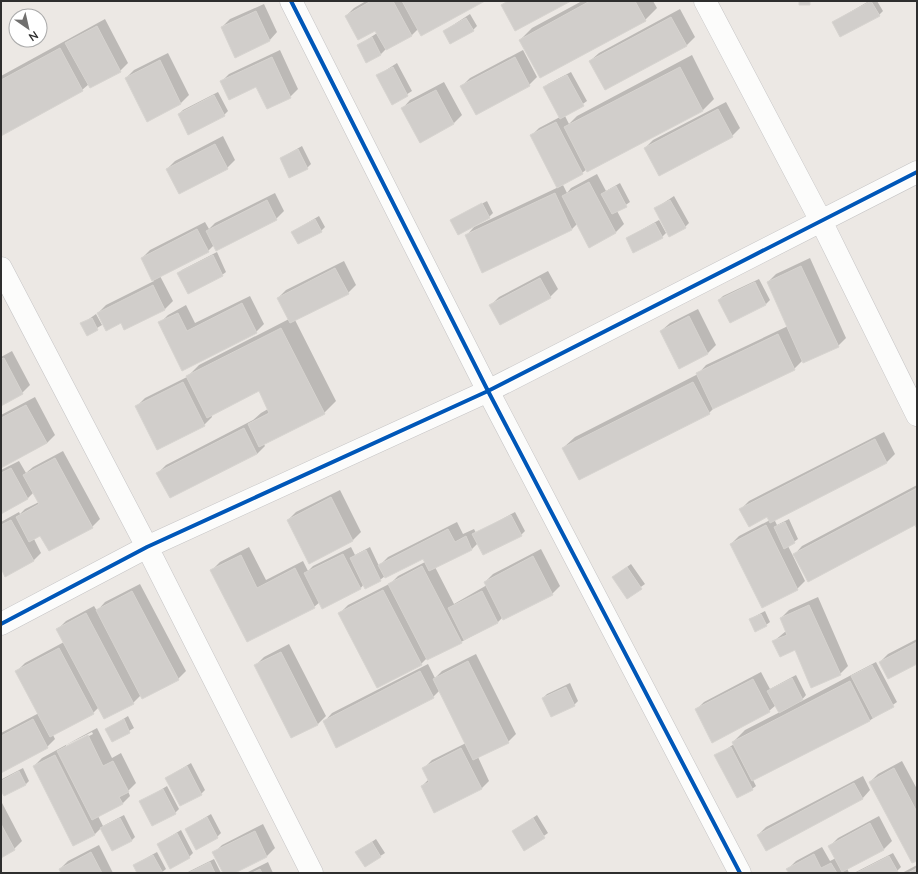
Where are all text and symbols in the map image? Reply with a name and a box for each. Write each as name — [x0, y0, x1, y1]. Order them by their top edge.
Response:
north arrow — [8, 8, 48, 48]
text: N — [27, 29, 41, 44]

